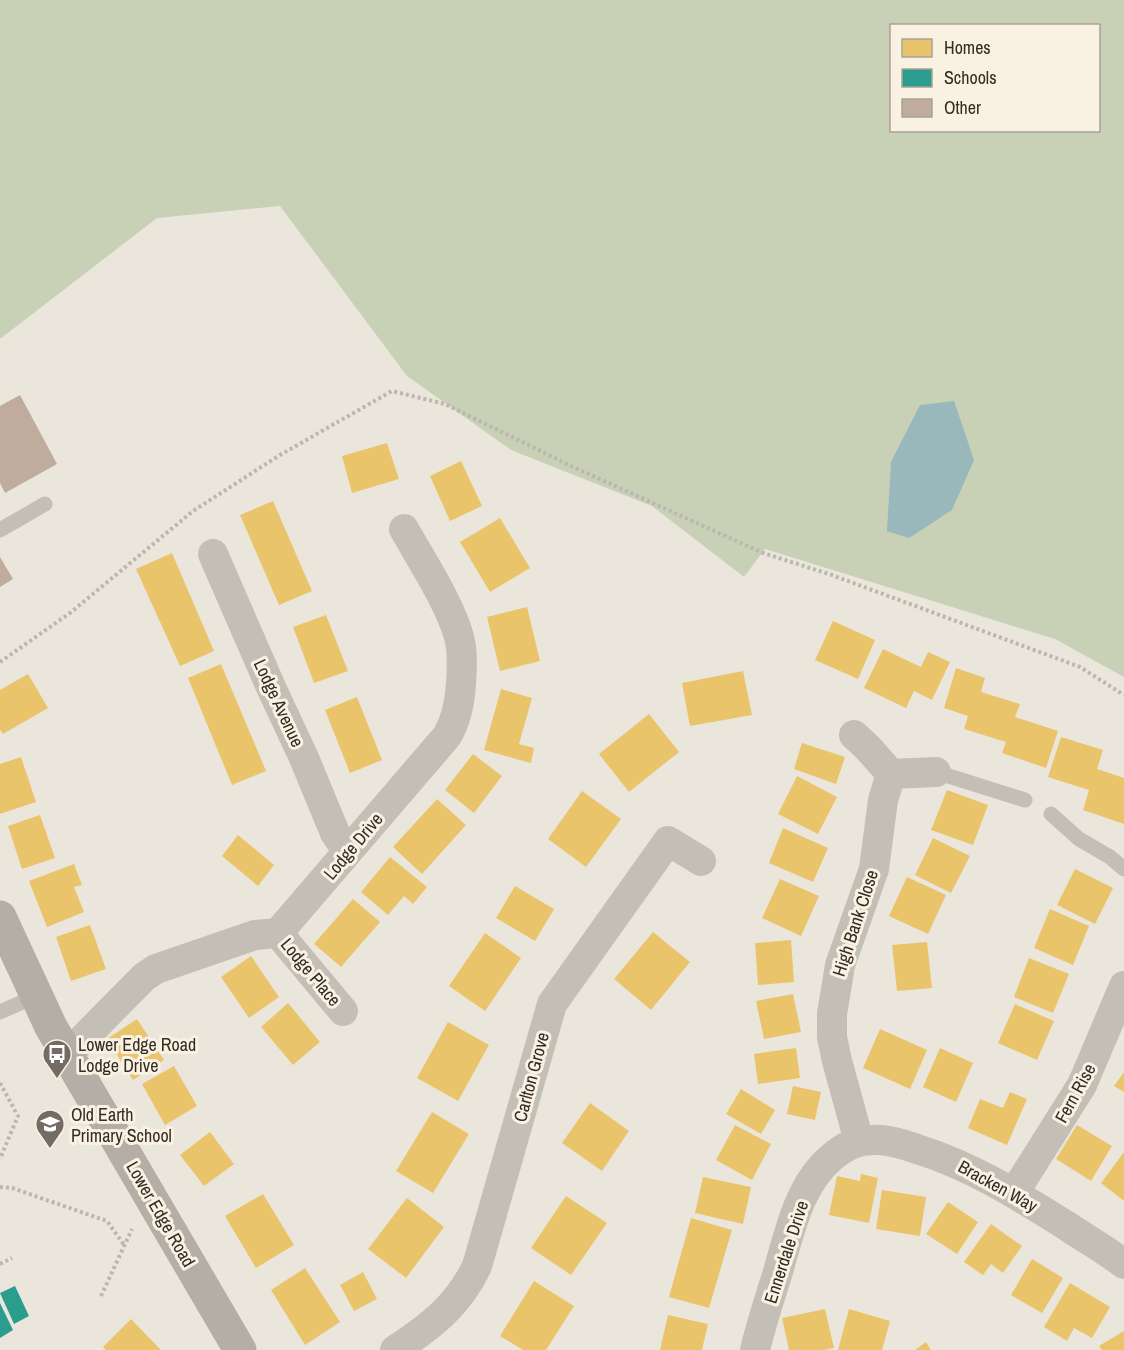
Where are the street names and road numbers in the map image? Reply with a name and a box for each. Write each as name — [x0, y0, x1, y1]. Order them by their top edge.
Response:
street label: Lodge Avenue — [248, 655, 310, 751]
street label: Lodge Drive — [318, 807, 388, 885]
street label: High Bank Close — [826, 866, 884, 980]
street label: Lodge Place — [275, 933, 347, 1011]
street label: Carlton Grove — [507, 1029, 555, 1125]
street label: Fern Rise — [1049, 1059, 1101, 1127]
street label: Bracken Way — [954, 1154, 1043, 1218]
street label: Lower Edge Road — [121, 1157, 201, 1271]
street label: Ennerdale Drive — [758, 1197, 814, 1307]

